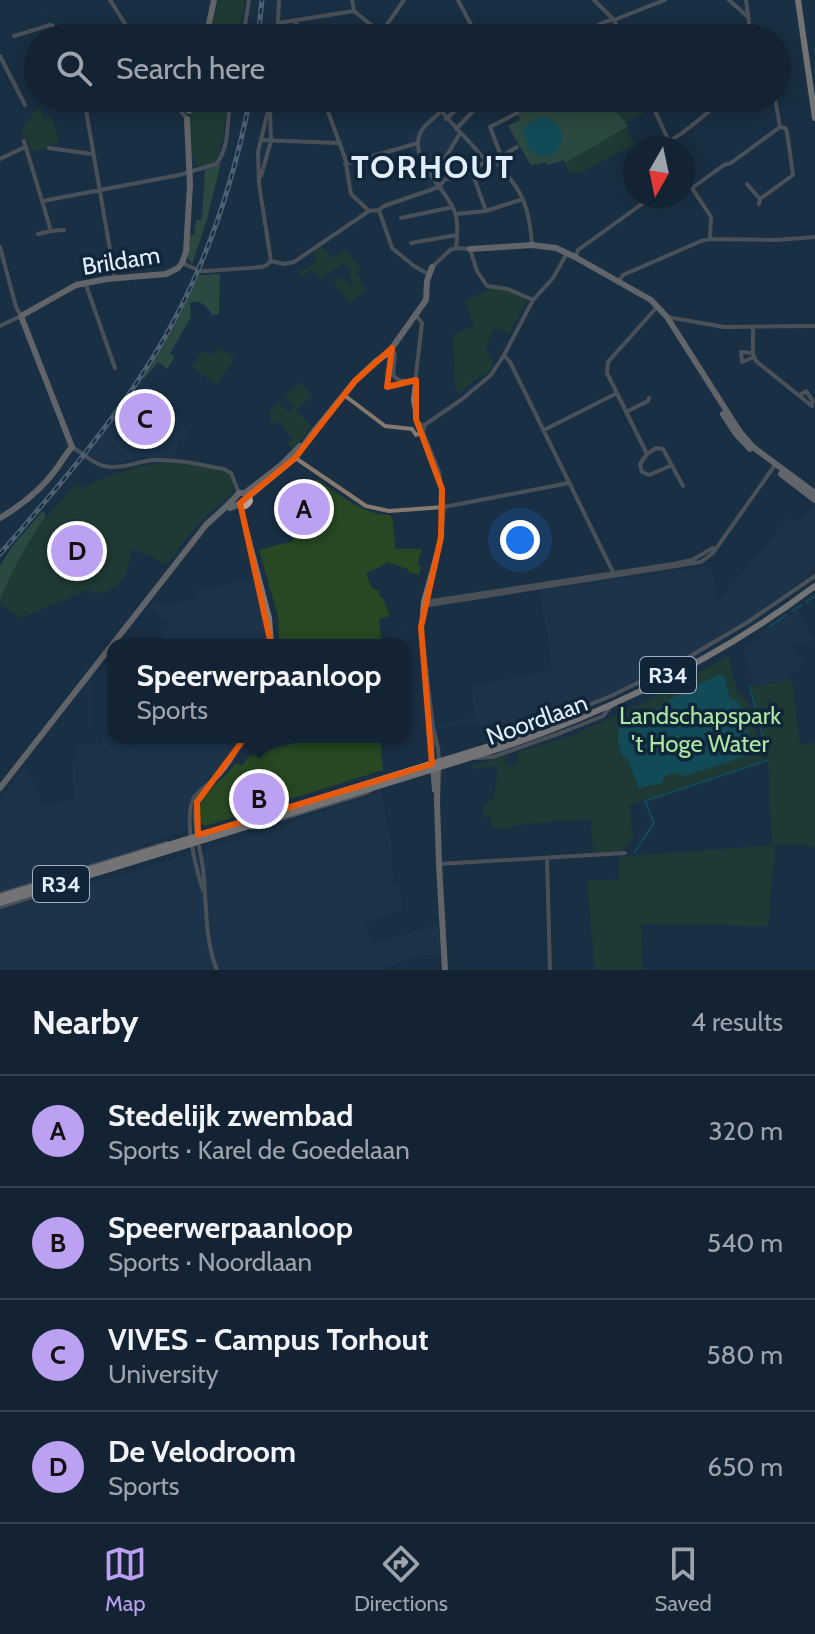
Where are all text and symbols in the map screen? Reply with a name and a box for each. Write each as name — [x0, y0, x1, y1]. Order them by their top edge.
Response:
search box — [24, 24, 791, 112]
icon: search — [52, 46, 96, 90]
text: Search here — [116, 50, 265, 87]
north arrow — [623, 136, 695, 208]
district label: TORHOUT — [351, 147, 515, 186]
street label: Brildam — [80, 240, 162, 281]
pin: C — [119, 389, 171, 449]
pin: A — [278, 479, 330, 539]
your location — [500, 520, 540, 560]
pin: D — [51, 521, 103, 581]
popup — [107, 639, 411, 743]
text: Speerwerpaanloop — [137, 657, 381, 694]
road number: R34 — [640, 657, 696, 693]
street label: Noordlaan — [482, 688, 591, 751]
text: Sports — [137, 694, 208, 726]
park label: Landschapspark 't Hoge Water — [619, 701, 781, 758]
pin: B — [233, 769, 285, 829]
road number: R34 — [33, 866, 89, 902]
text: Nearby — [32, 1001, 139, 1043]
text: 4 results — [691, 1006, 783, 1038]
text: Stedelijk zwembad — [108, 1097, 353, 1134]
text: A — [50, 1115, 66, 1147]
text: 320 m — [709, 1115, 783, 1147]
text: Sports · Karel de Goedelaan — [108, 1134, 410, 1166]
text: Speerwerpaanloop — [108, 1209, 353, 1246]
text: B — [50, 1227, 66, 1259]
text: 540 m — [707, 1227, 783, 1259]
text: Sports · Noordlaan — [108, 1246, 312, 1278]
text: VIVES - Campus Torhout — [108, 1321, 428, 1358]
text: C — [50, 1339, 66, 1371]
text: 580 m — [706, 1339, 783, 1371]
text: University — [108, 1358, 219, 1390]
text: De Velodroom — [108, 1433, 296, 1470]
text: D — [49, 1451, 67, 1483]
text: 650 m — [707, 1451, 783, 1483]
text: Sports — [108, 1470, 180, 1502]
tab: Map — [103, 1542, 147, 1617]
tab: Directions — [354, 1542, 448, 1617]
tab: Saved — [655, 1542, 712, 1617]

